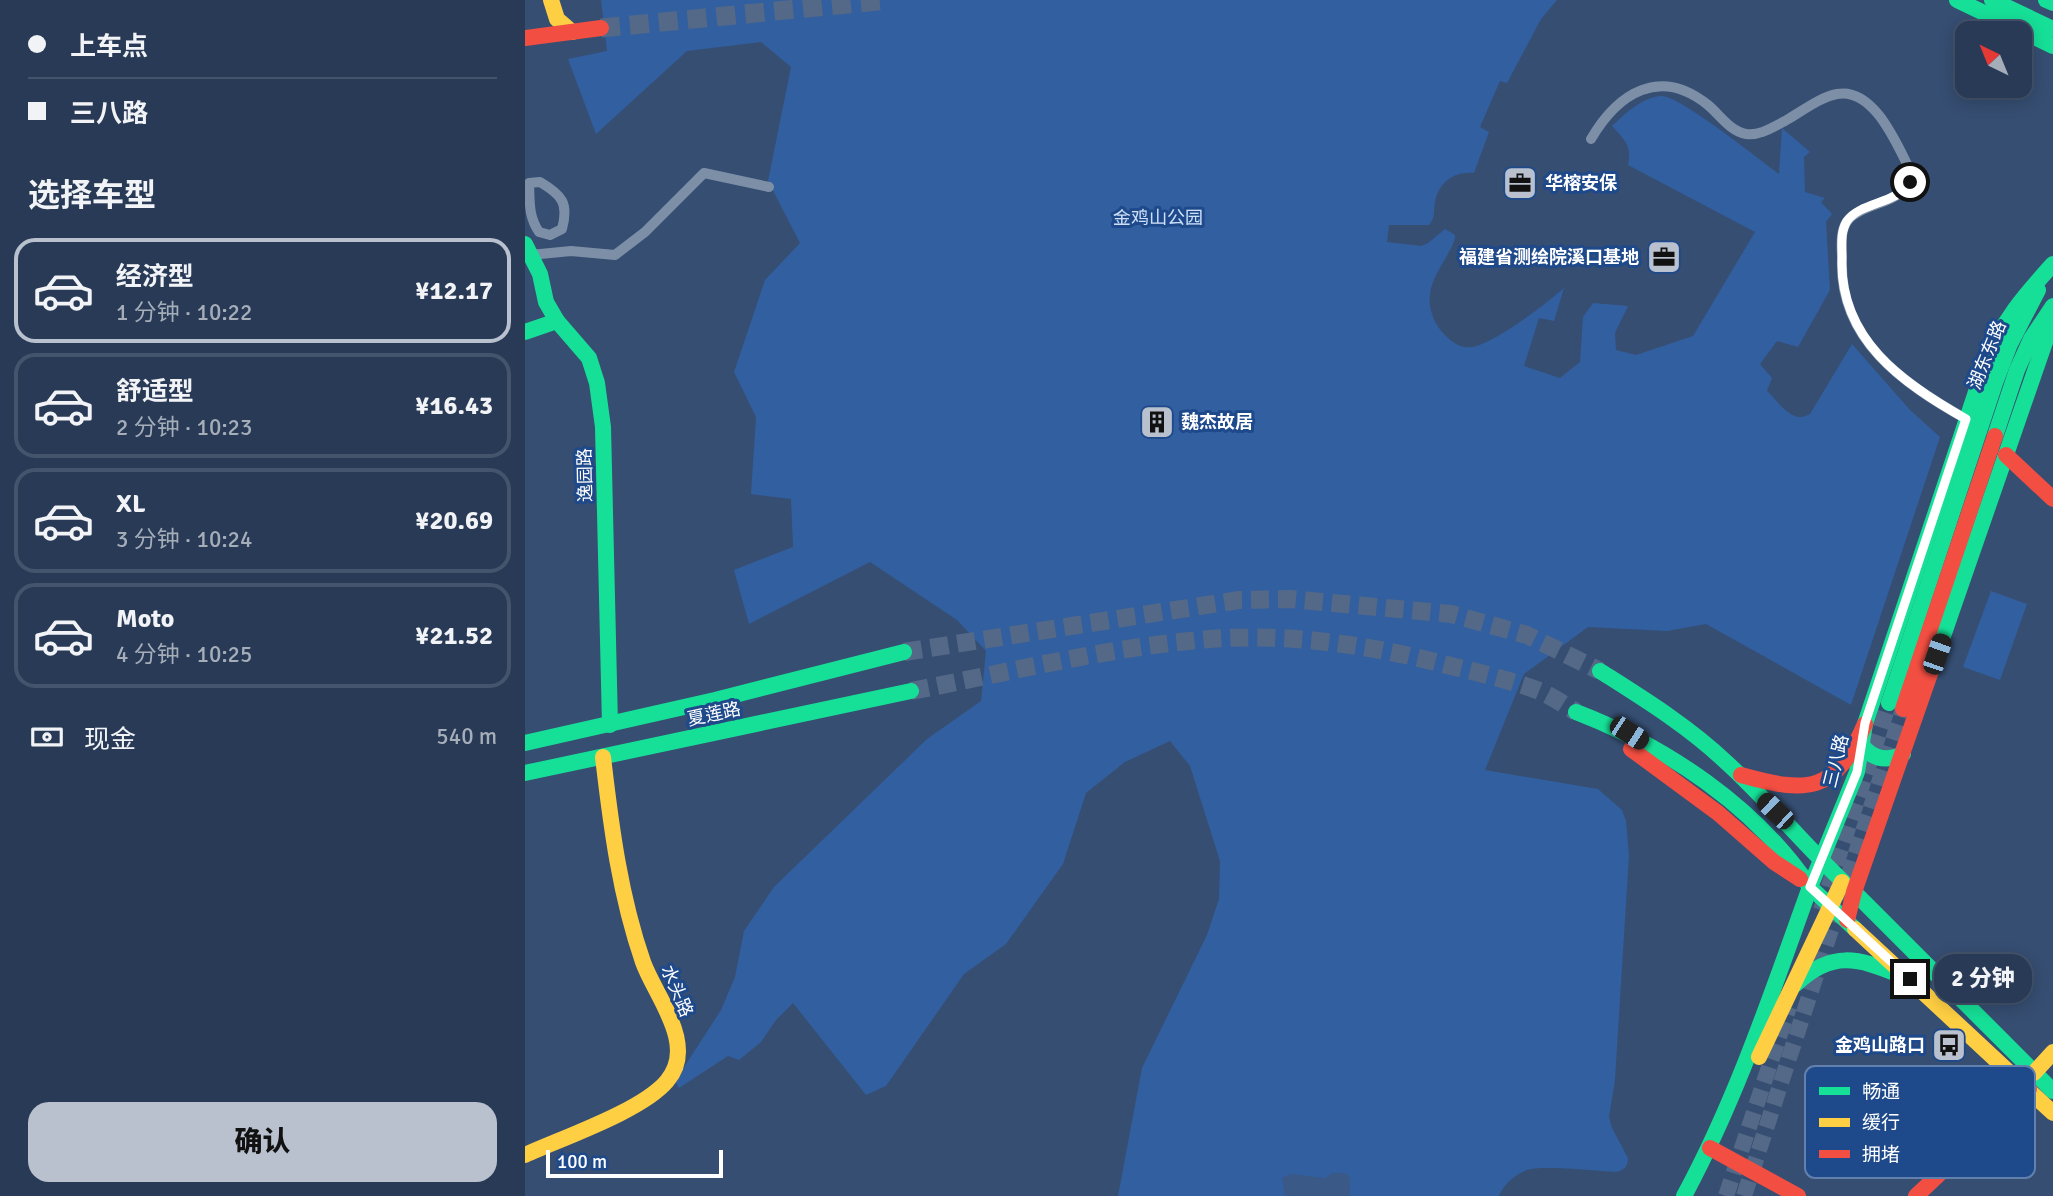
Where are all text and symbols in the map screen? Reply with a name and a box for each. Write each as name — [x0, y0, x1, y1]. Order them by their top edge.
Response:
north arrow — [1955, 21, 2032, 98]
map controls — [1955, 21, 2032, 98]
text: 上车点 — [70, 31, 148, 63]
text: 三八路 — [70, 98, 148, 130]
office icon: 华榕安保 — [1501, 164, 1539, 202]
route start — [1894, 166, 1926, 198]
place label: 华榕安保 — [1545, 172, 1618, 194]
text: 选择车型 — [28, 176, 156, 215]
park label: 金鸡山公园 — [1113, 207, 1203, 229]
office icon: 福建省测绘院溪口基地 — [1645, 238, 1683, 276]
place label: 福建省测绘院溪口基地 — [1459, 246, 1639, 268]
icon: car — [32, 259, 95, 322]
text: 经济型 — [116, 261, 194, 293]
text: ¥12.17 — [415, 275, 493, 307]
text: 1 分钟 · 10:22 — [116, 298, 252, 327]
street label: 湖东东路 — [1963, 318, 2011, 392]
icon: car — [32, 374, 95, 437]
text: 舒适型 — [116, 376, 194, 408]
text: ¥16.43 — [415, 390, 493, 422]
building icon: 魏杰故居 — [1138, 403, 1176, 441]
place label: 魏杰故居 — [1181, 411, 1253, 433]
text: 2 分钟 · 10:23 — [116, 413, 252, 442]
street label: 逸园路 — [574, 448, 596, 502]
text: XL — [116, 488, 146, 520]
icon: car — [32, 489, 95, 552]
text: ¥20.69 — [415, 505, 493, 537]
text: 3 分钟 · 10:24 — [116, 525, 252, 554]
text: Moto — [116, 603, 174, 635]
icon: car — [32, 604, 95, 667]
text: ¥21.52 — [415, 620, 493, 652]
car — [1921, 631, 1954, 677]
text: 4 分钟 · 10:25 — [116, 640, 252, 669]
street label: 夏莲路 — [685, 698, 743, 730]
car — [1606, 713, 1653, 753]
icon: cash — [28, 718, 66, 756]
text: 540 m — [436, 722, 497, 751]
text: 现金 — [84, 724, 136, 756]
street label: 三八路 — [1819, 732, 1853, 790]
car — [1753, 789, 1798, 833]
callout: 2 分钟 — [1935, 954, 2033, 1004]
street label: 水头路 — [656, 962, 698, 1020]
route end — [1894, 963, 1926, 995]
text: 2 分钟 — [1951, 964, 2015, 993]
bus stop icon: 金鸡山路口 — [1930, 1026, 1968, 1064]
place label: 金鸡山路口 — [1835, 1034, 1925, 1056]
legend — [1805, 1066, 2035, 1178]
text: 畅通 — [1862, 1080, 1900, 1104]
button: 确认 — [28, 1102, 497, 1182]
text: 缓行 — [1862, 1111, 1900, 1135]
text: 拥堵 — [1862, 1143, 1900, 1167]
scale bar — [546, 1147, 723, 1179]
text: 100 m — [557, 1150, 607, 1174]

